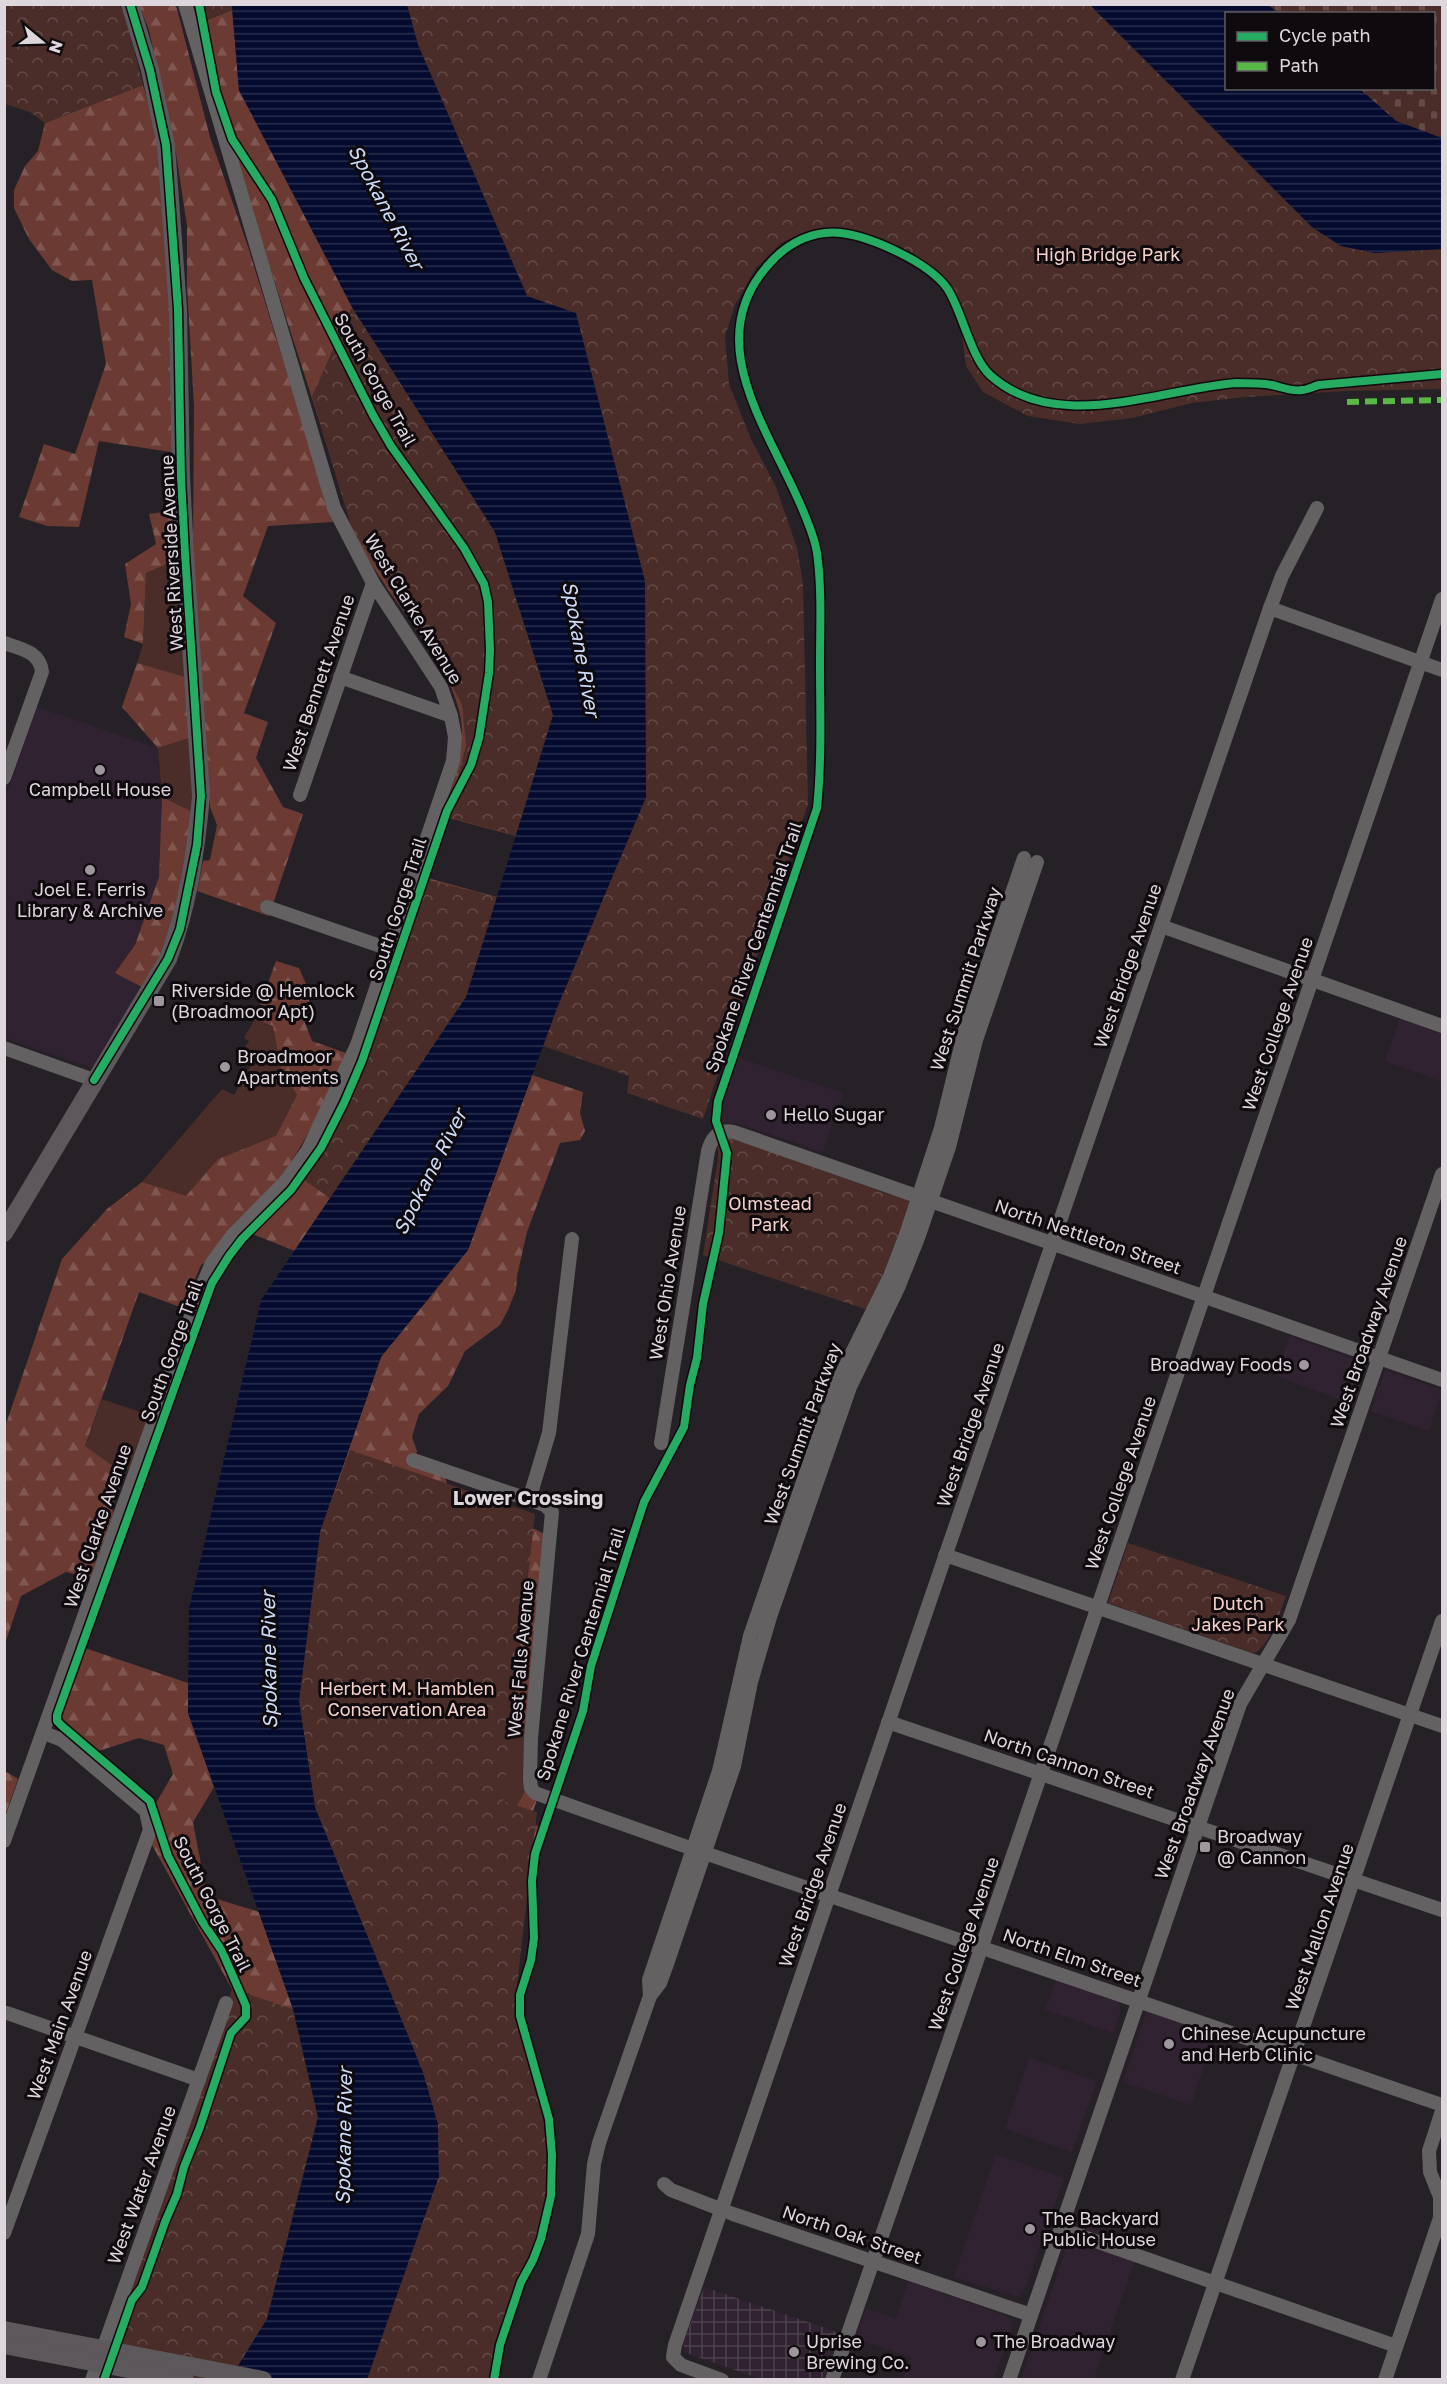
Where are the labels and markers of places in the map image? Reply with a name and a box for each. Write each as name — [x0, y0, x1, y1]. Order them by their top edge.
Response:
marker: Campbell House — [93, 763, 107, 777]
place label: Campbell House — [29, 778, 171, 800]
marker: Joel E. Ferris Library & Archive — [83, 863, 97, 877]
place label: Joel E. Ferris Library & Archive — [17, 878, 163, 921]
place label: Riverside @ Hemlock (Broadmoor Apt) — [171, 979, 355, 1022]
marker: Riverside @ Hemlock (Broadmoor Apt) — [152, 994, 166, 1008]
place label: Broadmoor Apartments — [237, 1045, 339, 1088]
marker: Broadmoor Apartments — [218, 1060, 232, 1074]
place label: Hello Sugar — [783, 1103, 884, 1125]
marker: Hello Sugar — [764, 1108, 778, 1122]
place label: Broadway Foods — [1150, 1353, 1292, 1375]
marker: Broadway Foods — [1297, 1358, 1311, 1372]
place label: Broadway @ Cannon — [1217, 1825, 1306, 1868]
marker: Broadway @ Cannon — [1198, 1840, 1212, 1854]
place label: Chinese Acupuncture and Herb Clinic — [1181, 2022, 1366, 2065]
marker: Chinese Acupuncture and Herb Clinic — [1162, 2037, 1176, 2051]
place label: The Backyard Public House — [1042, 2207, 1159, 2250]
marker: The Backyard Public House — [1023, 2222, 1037, 2236]
place label: Uprise Brewing Co. — [806, 2330, 909, 2373]
place label: The Broadway — [993, 2330, 1115, 2352]
marker: The Broadway — [974, 2335, 988, 2349]
marker: Uprise Brewing Co. — [787, 2345, 801, 2359]

